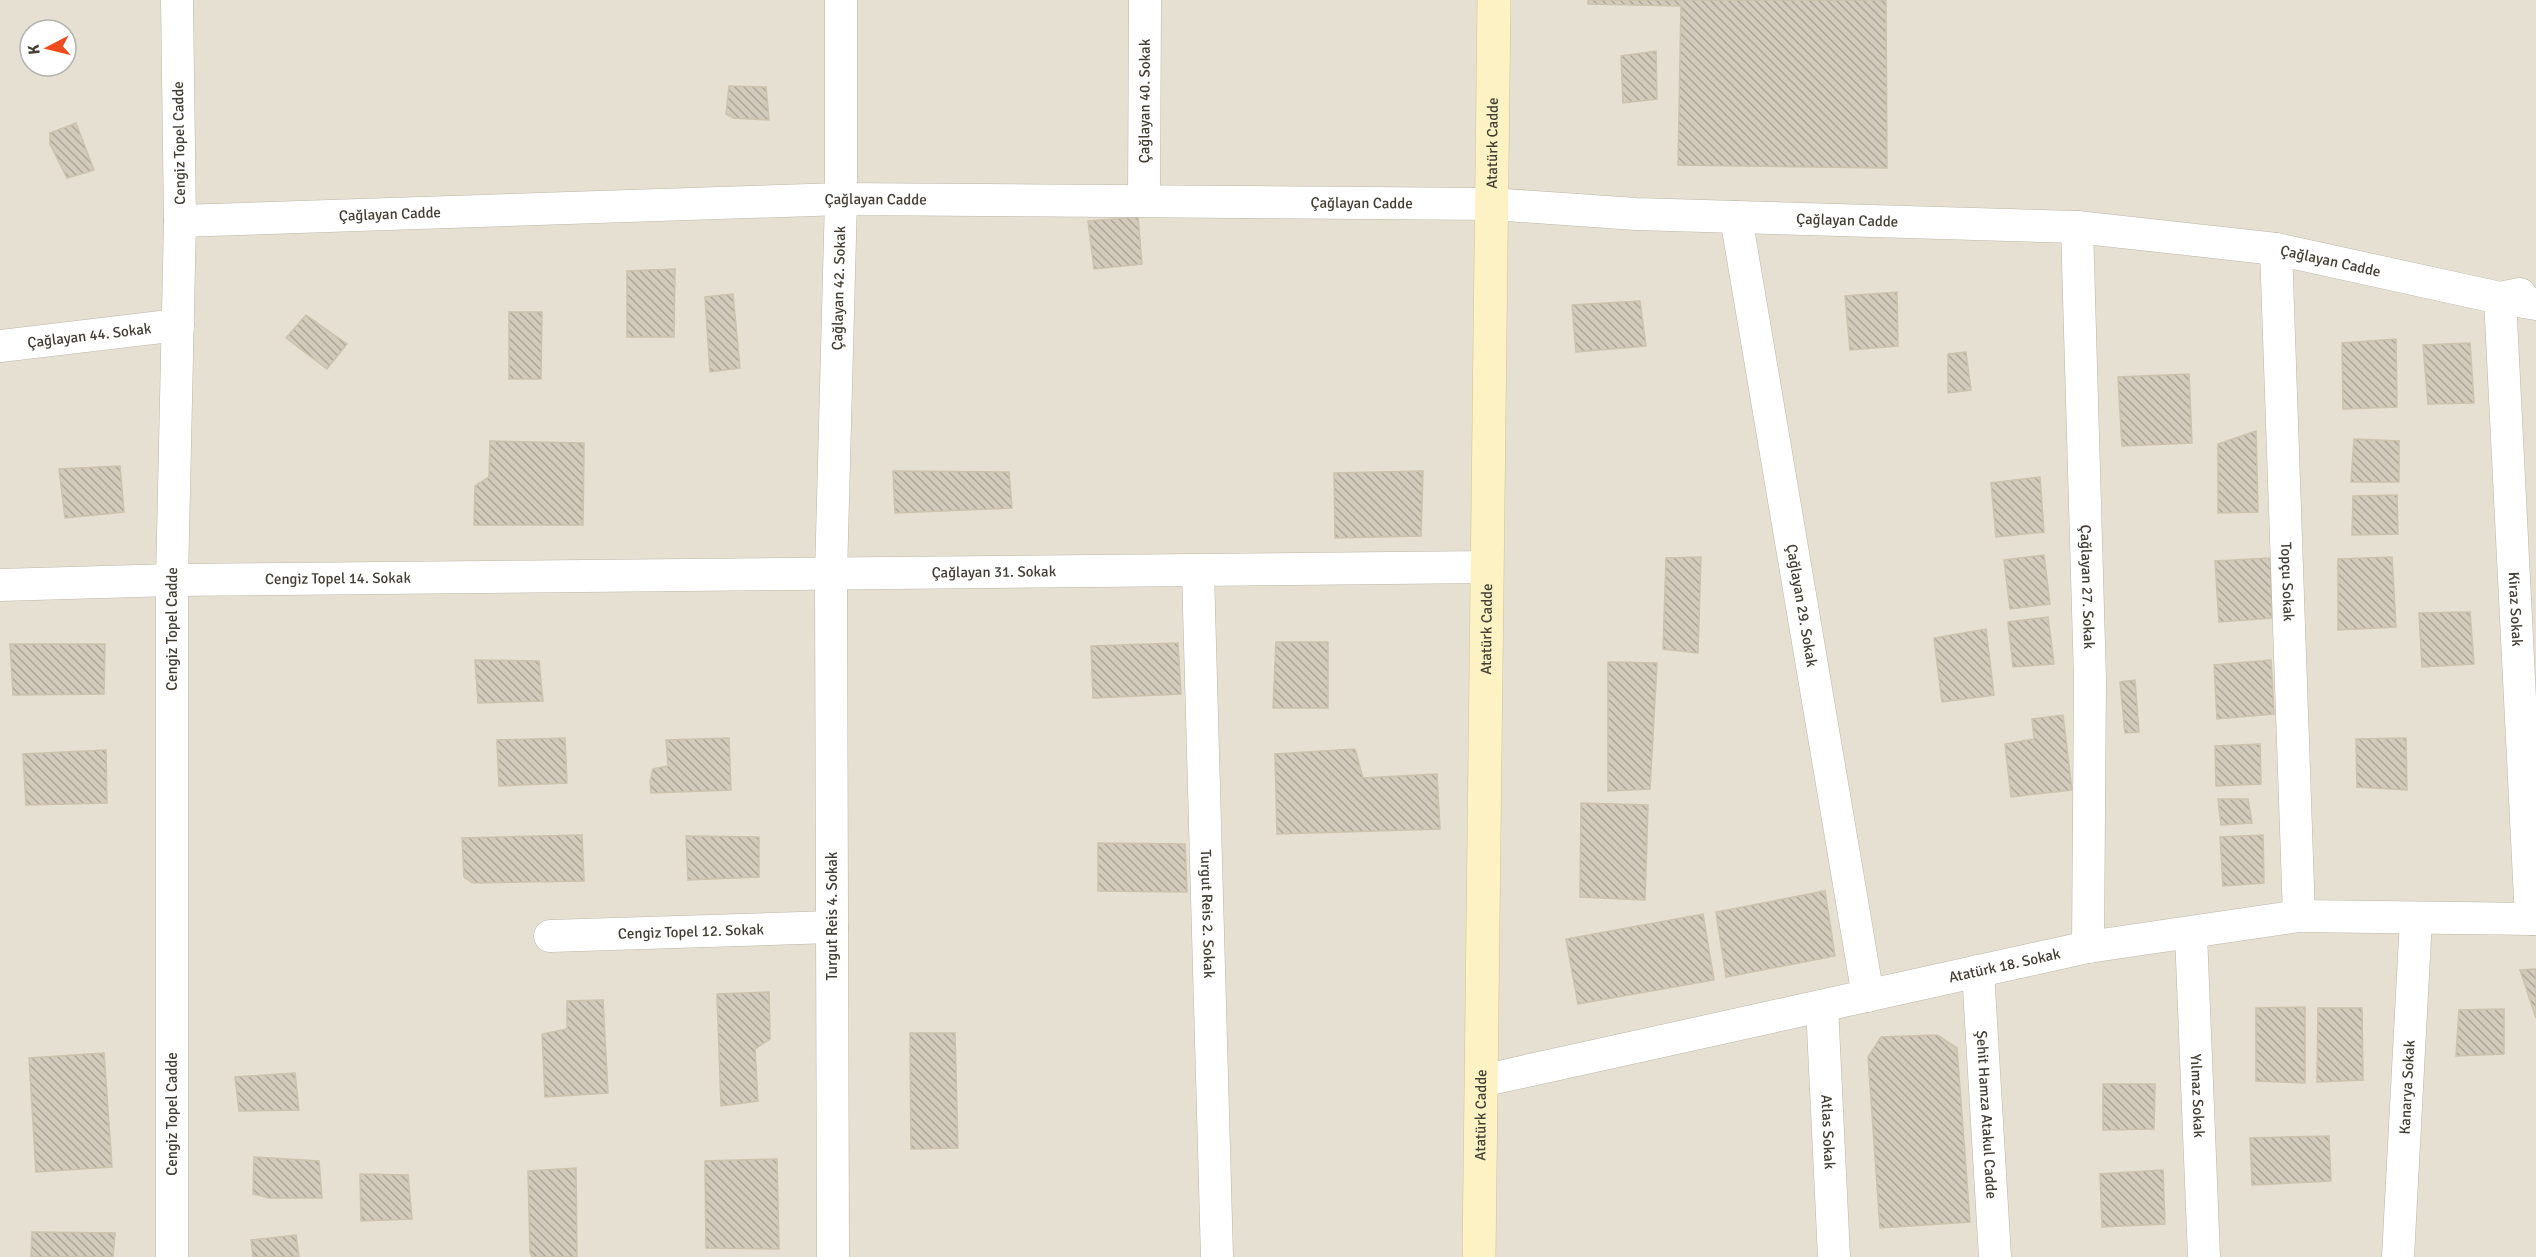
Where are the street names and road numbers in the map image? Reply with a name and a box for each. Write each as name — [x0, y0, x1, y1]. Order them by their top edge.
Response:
street label: Çağlayan 40. Sokak — [1135, 38, 1154, 163]
street label: Cengiz Topel Cadde — [169, 81, 189, 205]
street label: Atatürk Cadde — [1483, 97, 1502, 189]
street label: Çağlayan Cadde — [824, 190, 927, 209]
street label: Çağlayan Cadde — [1310, 194, 1413, 212]
street label: Çağlayan Cadde — [339, 203, 441, 225]
street label: Çağlayan Cadde — [1796, 210, 1899, 231]
street label: Çağlayan 42. Sokak — [828, 225, 849, 351]
street label: Çağlayan Cadde — [2279, 241, 2382, 281]
street label: Çağlayan 44. Sokak — [26, 319, 153, 352]
street label: Çağlayan 27. Sokak — [2077, 524, 2098, 650]
street label: Topçu Sokak — [2277, 542, 2298, 622]
street label: Çağlayan 29. Sokak — [1783, 543, 1821, 669]
street label: Çağlayan 31. Sokak — [932, 562, 1057, 581]
street label: Cengiz Topel Cadde — [163, 567, 181, 691]
street label: Cengiz Topel 14. Sokak — [265, 569, 412, 588]
street label: Kiraz Sokak — [2505, 571, 2526, 648]
street label: Atatürk Cadde — [1477, 583, 1496, 675]
street label: Turgut Reis 2. Sokak — [1197, 849, 1218, 979]
street label: Turgut Reis 4. Sokak — [823, 851, 841, 980]
street label: Cengiz Topel 12. Sokak — [618, 920, 765, 943]
street label: Atatürk 18. Sokak — [1947, 944, 2062, 987]
street label: Şehit Hamza Atakul Cadde — [1973, 1030, 2001, 1200]
street label: Kanarya Sokak — [2396, 1039, 2419, 1135]
street label: Cengiz Topel Cadde — [163, 1052, 181, 1176]
street label: Yılmaz Sokak — [2187, 1053, 2208, 1139]
street label: Atatürk Cadde — [1471, 1069, 1490, 1161]
street label: Atlas Sokak — [1817, 1094, 1839, 1170]

